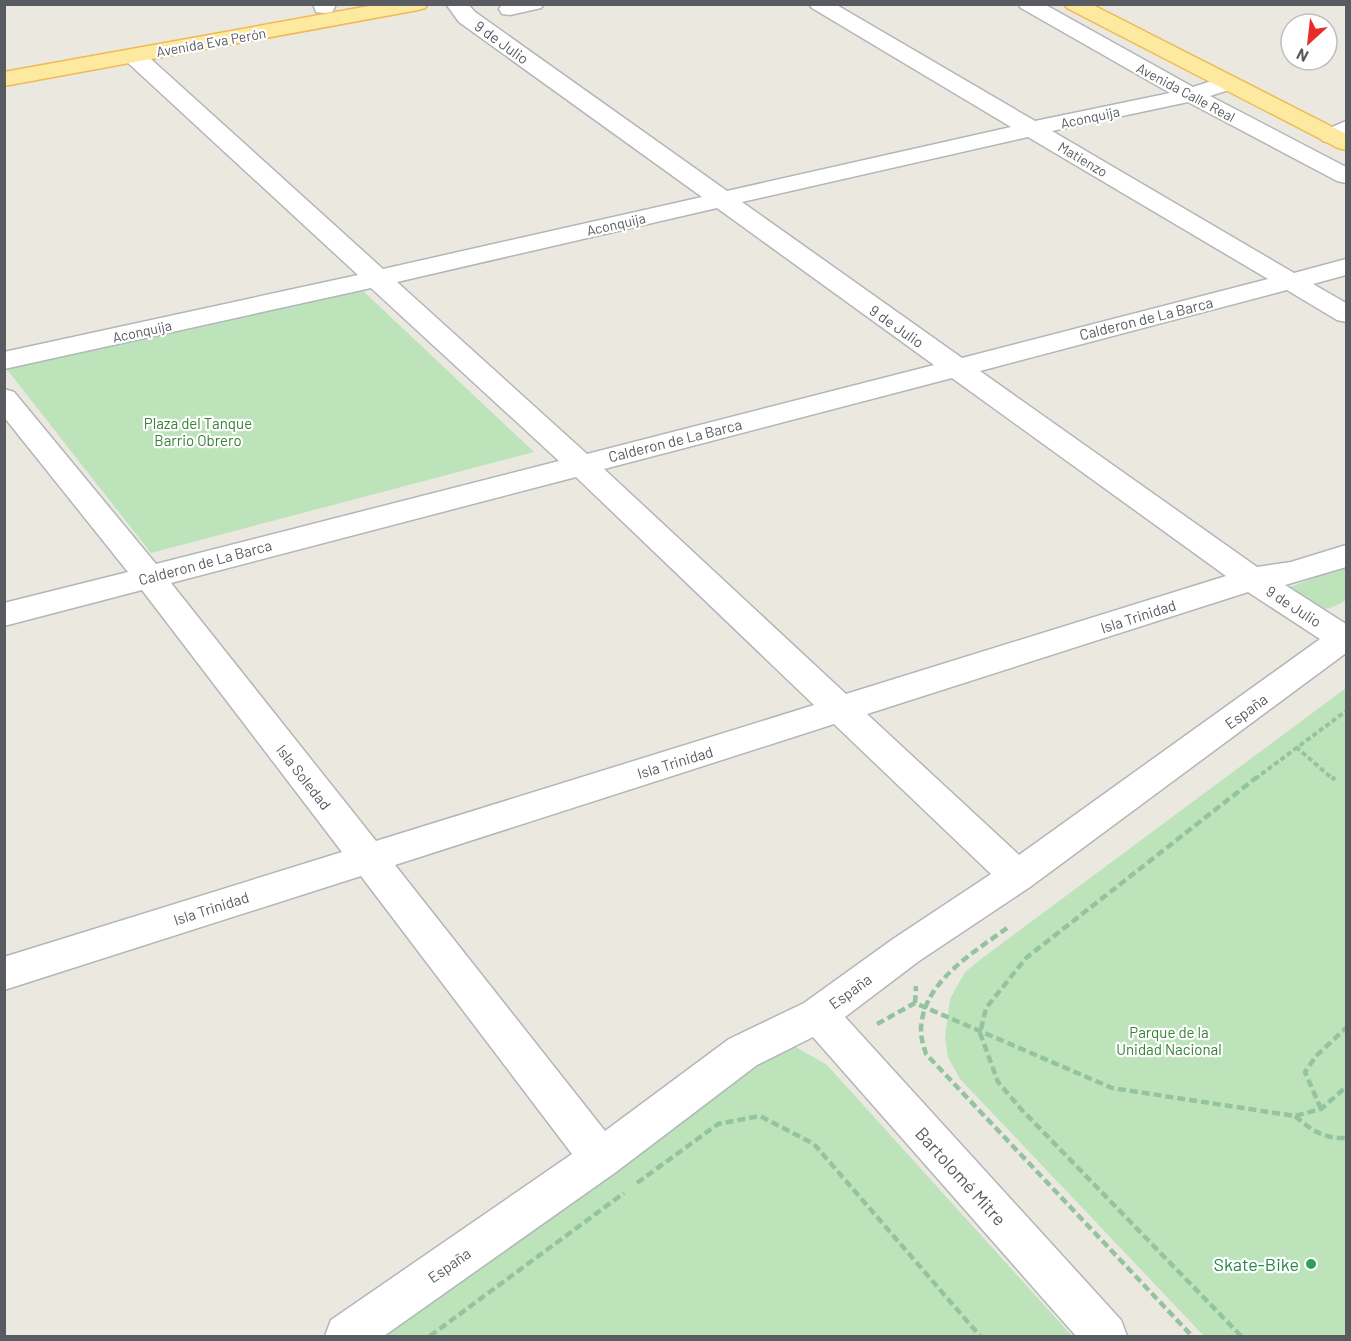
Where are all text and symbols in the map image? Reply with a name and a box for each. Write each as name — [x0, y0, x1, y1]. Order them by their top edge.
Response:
north arrow — [1279, 12, 1339, 72]
street label: 9 de Julio — [472, 16, 532, 68]
street label: Avenida Eva Perón — [155, 24, 267, 60]
text: N — [1293, 45, 1311, 67]
street label: Avenida Calle Real — [1134, 59, 1238, 125]
street label: Aconquija — [1059, 102, 1121, 132]
street label: Matienzo — [1055, 138, 1111, 180]
street label: Aconquija — [585, 209, 647, 239]
street label: Calderon de La Barca — [1077, 293, 1215, 343]
street label: 9 de Julio — [866, 301, 928, 351]
street label: Aconquija — [111, 316, 173, 346]
park label: Plaza del Tanque Barrio Obrero — [144, 414, 252, 449]
street label: Calderon de La Barca — [606, 415, 744, 465]
street label: Calderon de La Barca — [136, 536, 274, 588]
street label: 9 de Julio — [1263, 582, 1325, 630]
street label: Isla Trinidad — [1098, 595, 1178, 637]
street label: España — [1221, 690, 1271, 732]
street label: Isla Soledad — [273, 741, 335, 813]
street label: Isla Trinidad — [635, 742, 715, 782]
street label: Isla Trinidad — [171, 887, 251, 929]
street label: España — [825, 970, 875, 1012]
park label: Parque de la Unidad Nacional — [1116, 1023, 1222, 1058]
street label: Bartolomé Mitre — [911, 1122, 1011, 1230]
street label: España — [424, 1244, 474, 1286]
place label: Skate-Bike — [1213, 1253, 1299, 1275]
marker: Skate-Bike — [1304, 1257, 1318, 1271]

